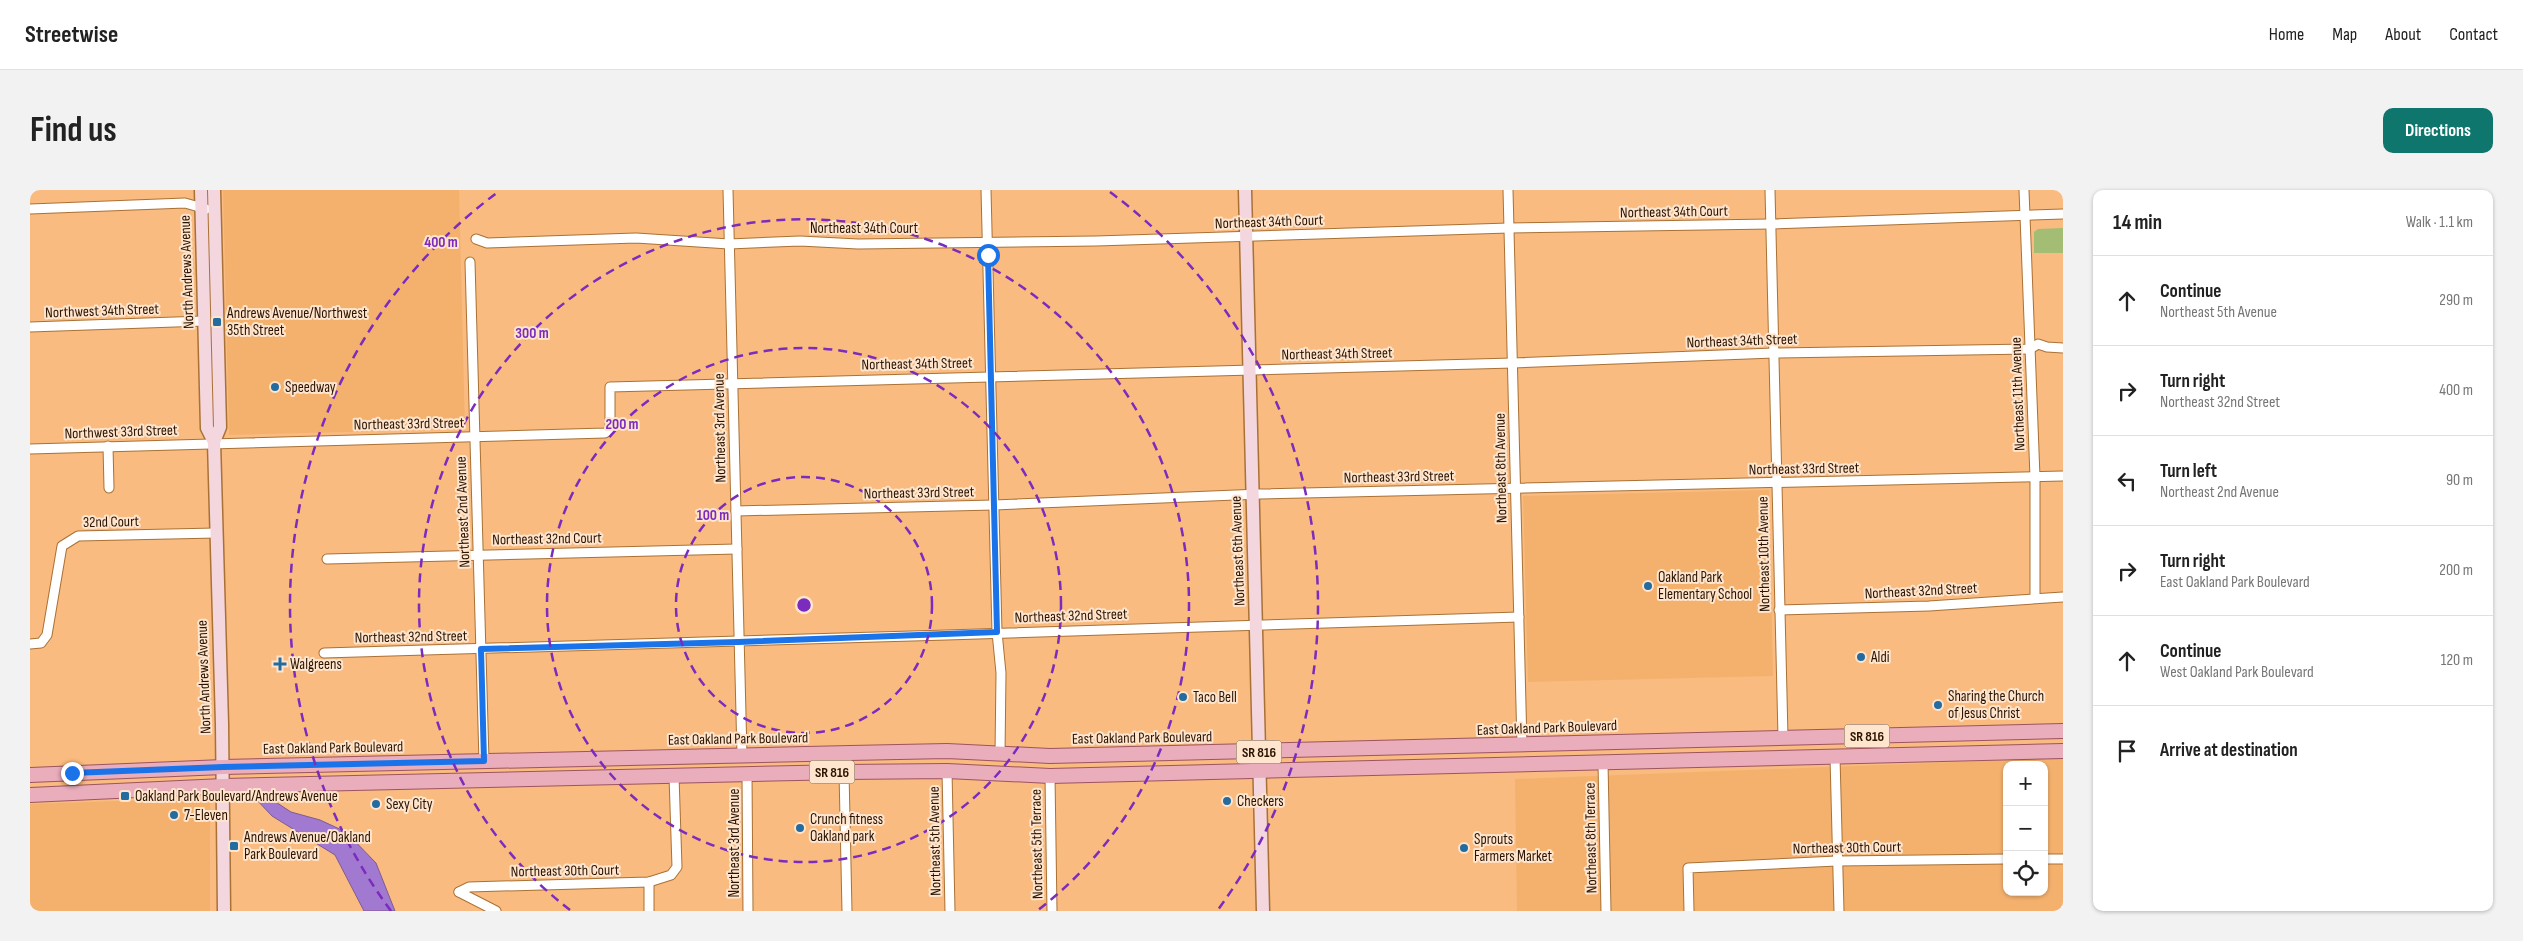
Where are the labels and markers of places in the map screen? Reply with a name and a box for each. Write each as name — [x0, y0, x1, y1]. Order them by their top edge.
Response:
place label: Andrews Avenue/Northwest 35th Street — [226, 304, 368, 340]
marker: Andrews Avenue/Northwest 35th Street — [211, 316, 223, 328]
place label: Speedway — [285, 378, 336, 397]
marker: Speedway — [269, 381, 281, 393]
place label: Oakland Park Elementary School — [1658, 568, 1752, 604]
marker: Oakland Park Elementary School — [1642, 580, 1654, 592]
centre of rings — [795, 596, 813, 614]
place label: Aldi — [1870, 648, 1890, 667]
marker: Aldi — [1855, 651, 1867, 663]
place label: Walgreens — [290, 655, 342, 674]
marker: Walgreens — [274, 658, 286, 670]
place label: Sharing the Church of Jesus Christ — [1948, 687, 2044, 723]
place label: Taco Bell — [1193, 688, 1237, 707]
marker: Taco Bell — [1177, 691, 1189, 703]
marker: Sharing the Church of Jesus Christ — [1932, 699, 1944, 711]
place label: Oakland Park Boulevard/Andrews Avenue — [135, 787, 338, 806]
marker: Oakland Park Boulevard/Andrews Avenue — [119, 790, 131, 802]
place label: Checkers — [1237, 792, 1284, 811]
place label: Sexy City — [386, 795, 433, 814]
marker: Checkers — [1221, 795, 1233, 807]
marker: Sexy City — [370, 798, 382, 810]
place label: 7-Eleven — [184, 806, 228, 825]
marker: 7-Eleven — [168, 809, 180, 821]
place label: Crunch fitness Oakland park — [810, 810, 883, 846]
marker: Crunch fitness Oakland park — [794, 822, 806, 834]
place label: Andrews Avenue/Oakland Park Boulevard — [243, 828, 371, 864]
place label: Sprouts Farmers Market — [1474, 830, 1552, 866]
marker: Andrews Avenue/Oakland Park Boulevard — [228, 840, 240, 852]
marker: Sprouts Farmers Market — [1458, 842, 1470, 854]

